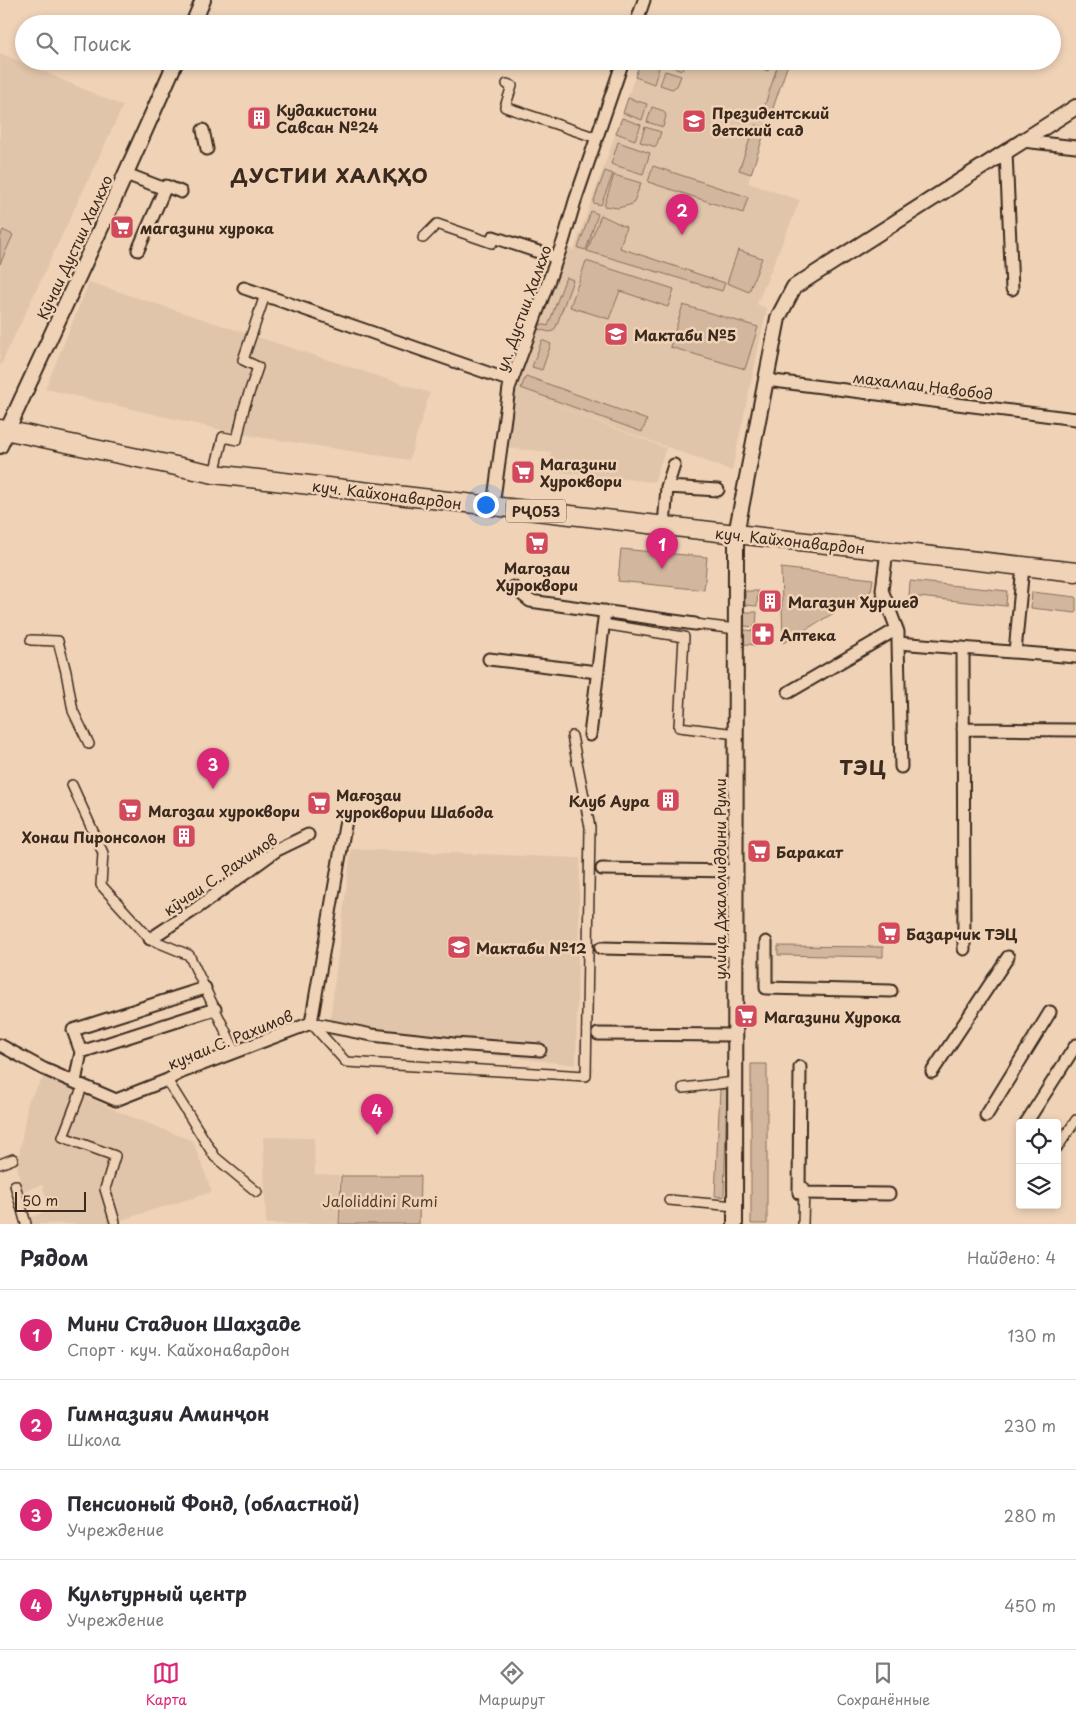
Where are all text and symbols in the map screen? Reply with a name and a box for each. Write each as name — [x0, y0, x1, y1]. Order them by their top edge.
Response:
search box — [15, 15, 1061, 70]
icon: search — [33, 29, 61, 57]
text: Поиск — [73, 29, 131, 57]
place label: Кудакистони Савсан №24 — [276, 98, 378, 138]
place label: Президентский детский сад — [712, 101, 829, 141]
building icon: Кудакистони Савсан №24 — [246, 105, 272, 131]
school or university icon: Президентский детский сад — [681, 108, 707, 134]
district label: ДУСТИИ ХАЛҚҲО — [230, 160, 429, 190]
street label: Кӯчаи Дустии Халкхо — [30, 171, 118, 323]
pin: 2 — [666, 194, 698, 235]
supermarket icon: магазини хурока — [109, 214, 135, 240]
place label: магазини хурока — [140, 216, 274, 239]
street label: ул. Дустии Халкхо — [489, 241, 557, 375]
school or university icon: Мактаби №5 — [603, 321, 629, 347]
place label: Мактаби №5 — [634, 323, 736, 346]
street label: махаллаи Навобод — [852, 365, 994, 405]
place label: Магазини Хуроквори — [540, 452, 622, 492]
supermarket icon: Магазини Хуроквори — [510, 459, 536, 485]
street label: куч. Кайхонавардон — [311, 473, 463, 515]
your location — [473, 492, 499, 518]
road number: РҶ053 — [506, 500, 566, 522]
street label: куч. Кайхонавардон — [714, 521, 866, 559]
pin: 1 — [646, 528, 678, 569]
supermarket icon: Магозаи Хуроквори — [524, 530, 550, 556]
place label: Магозаи Хуроквори — [496, 556, 578, 596]
building icon: Магазин Хуршед — [757, 588, 783, 614]
place label: Магазин Хуршед — [788, 590, 919, 613]
pharmacy icon: Аптека — [750, 621, 776, 647]
place label: Аптека — [780, 623, 836, 646]
pin: 3 — [197, 748, 229, 789]
district label: ТЭЦ — [839, 752, 887, 782]
street label: улица Джалолиддини Руми — [708, 778, 731, 980]
place label: Мағозаи хуроквории Шабода — [336, 783, 494, 823]
building icon: Клуб Аура — [655, 787, 681, 813]
place label: Клуб Аура — [568, 789, 650, 812]
supermarket icon: Мағозаи хуроквории Шабода — [306, 790, 332, 816]
supermarket icon: Магозаи хуроквори — [117, 797, 143, 823]
place label: Магозаи хуроквори — [148, 799, 300, 822]
building icon: Хонаи Пиронсолон — [171, 823, 197, 849]
place label: Хонаи Пиронсолон — [22, 825, 166, 848]
street label: кӯчаи С. Рахимов — [158, 827, 282, 921]
supermarket icon: Баракат — [746, 838, 772, 864]
place label: Баракат — [776, 840, 844, 863]
supermarket icon: Базарчик ТЭЦ — [876, 920, 902, 946]
place label: Базарчик ТЭЦ — [906, 922, 1018, 945]
school or university icon: Мактаби №12 — [446, 934, 472, 960]
place label: Мактаби №12 — [476, 936, 587, 959]
street label: кучаи С. Рахимов — [164, 1003, 296, 1075]
supermarket icon: Магазини Хурока — [733, 1003, 759, 1029]
place label: Магазини Хурока — [764, 1005, 901, 1028]
pin: 4 — [361, 1094, 393, 1135]
map controls — [1016, 1119, 1061, 1209]
button: locate — [1016, 1119, 1061, 1164]
button: layers — [1016, 1164, 1061, 1209]
scale bar — [15, 1189, 86, 1212]
park label: Jaloliddini Rumi — [322, 1189, 438, 1212]
text: 50 m — [22, 1190, 58, 1211]
text: Рядом — [20, 1241, 88, 1273]
text: Найдено: 4 — [967, 1245, 1056, 1269]
text: Мини Стадион Шахзаде — [67, 1309, 301, 1337]
text: 1 — [32, 1323, 40, 1347]
text: 130 m — [1008, 1323, 1056, 1347]
text: Спорт · куч. Кайхонавардон — [67, 1337, 290, 1361]
text: Гимназияи Аминҷон — [67, 1399, 269, 1427]
text: 2 — [30, 1413, 42, 1437]
text: 230 m — [1004, 1413, 1056, 1437]
text: Школа — [67, 1427, 121, 1451]
text: Пенсионый Фонд, (областной) — [67, 1489, 360, 1517]
text: 3 — [31, 1503, 41, 1527]
text: 280 m — [1004, 1503, 1056, 1527]
text: Учреждение — [67, 1517, 164, 1541]
text: Культурный центр — [67, 1579, 247, 1607]
text: 4 — [31, 1593, 41, 1617]
text: 450 m — [1004, 1593, 1056, 1617]
text: Учреждение — [67, 1607, 164, 1631]
tab: Карта — [146, 1659, 187, 1710]
tab: Маршрут — [479, 1659, 545, 1710]
tab: Сохранённые — [837, 1659, 930, 1710]

